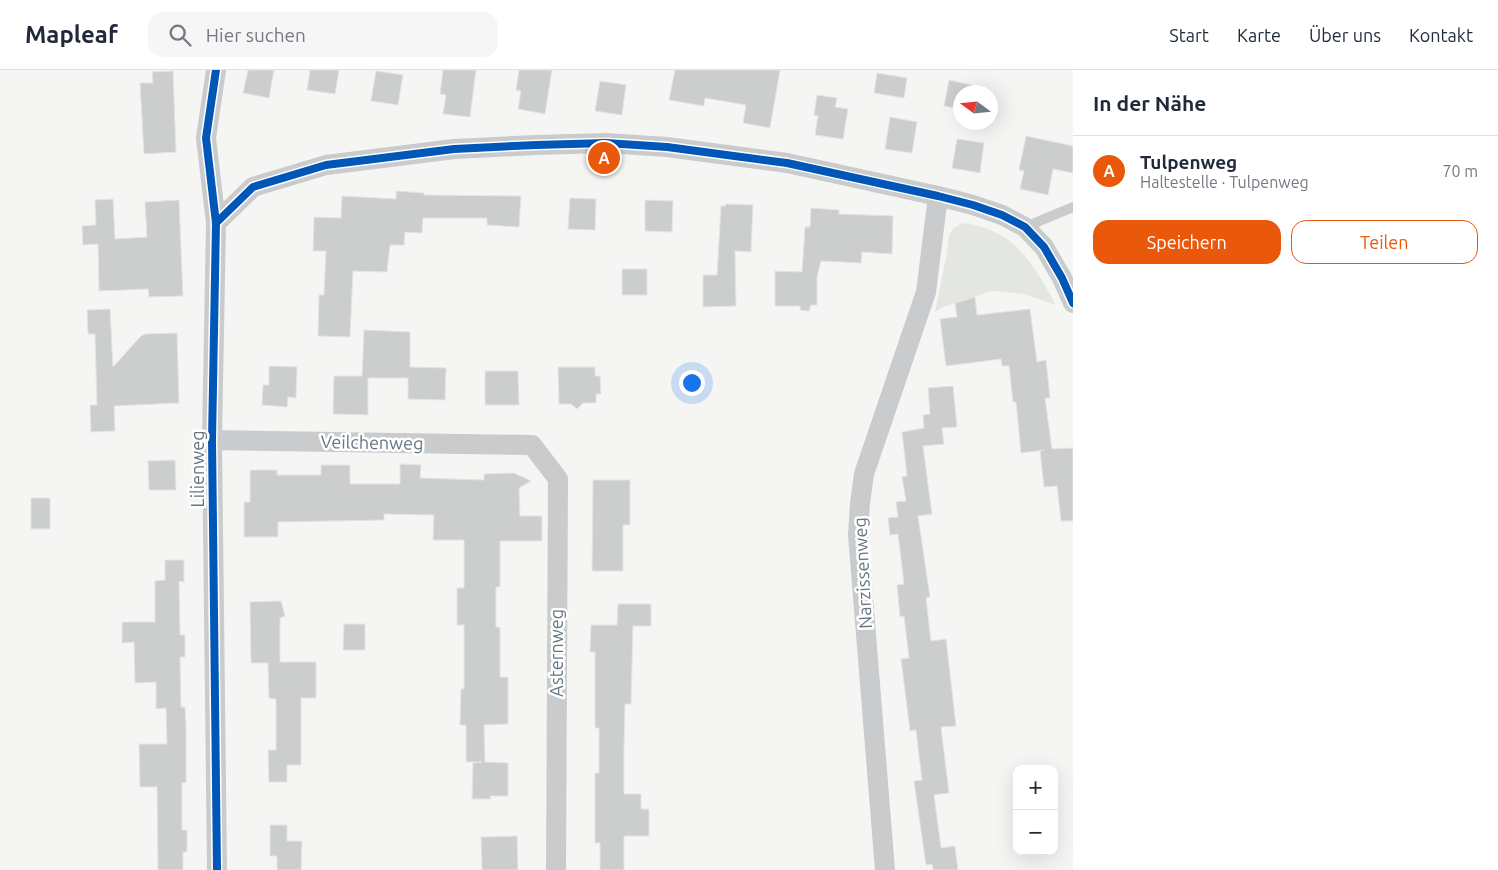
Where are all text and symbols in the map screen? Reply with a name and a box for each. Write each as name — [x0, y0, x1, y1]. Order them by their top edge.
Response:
search box — [148, 12, 498, 57]
text: Mapleaf — [25, 21, 118, 48]
icon: search — [166, 21, 194, 49]
text: Hier suchen — [206, 24, 306, 46]
text: Start — [1169, 25, 1209, 45]
text: Karte — [1237, 25, 1281, 45]
text: Über uns — [1309, 25, 1381, 45]
text: Kontakt — [1409, 25, 1473, 45]
north arrow — [953, 85, 998, 130]
text: In der Nähe — [1093, 91, 1206, 115]
pin: A — [588, 139, 620, 177]
text: Tulpenweg — [1140, 151, 1237, 173]
text: A — [1103, 162, 1115, 180]
text: 70 m — [1442, 162, 1478, 180]
text: Haltestelle · Tulpenweg — [1140, 173, 1309, 191]
button: Speichern — [1093, 220, 1281, 264]
button: Teilen — [1291, 220, 1478, 264]
your location — [679, 370, 705, 396]
street label: Lilienweg — [187, 430, 207, 508]
street label: Veilchenweg — [320, 431, 424, 453]
street label: Narzissenweg — [849, 517, 875, 629]
street label: Asternweg — [546, 609, 566, 697]
map controls — [1013, 765, 1058, 855]
button: + — [1013, 765, 1058, 810]
button: − — [1013, 810, 1058, 855]

